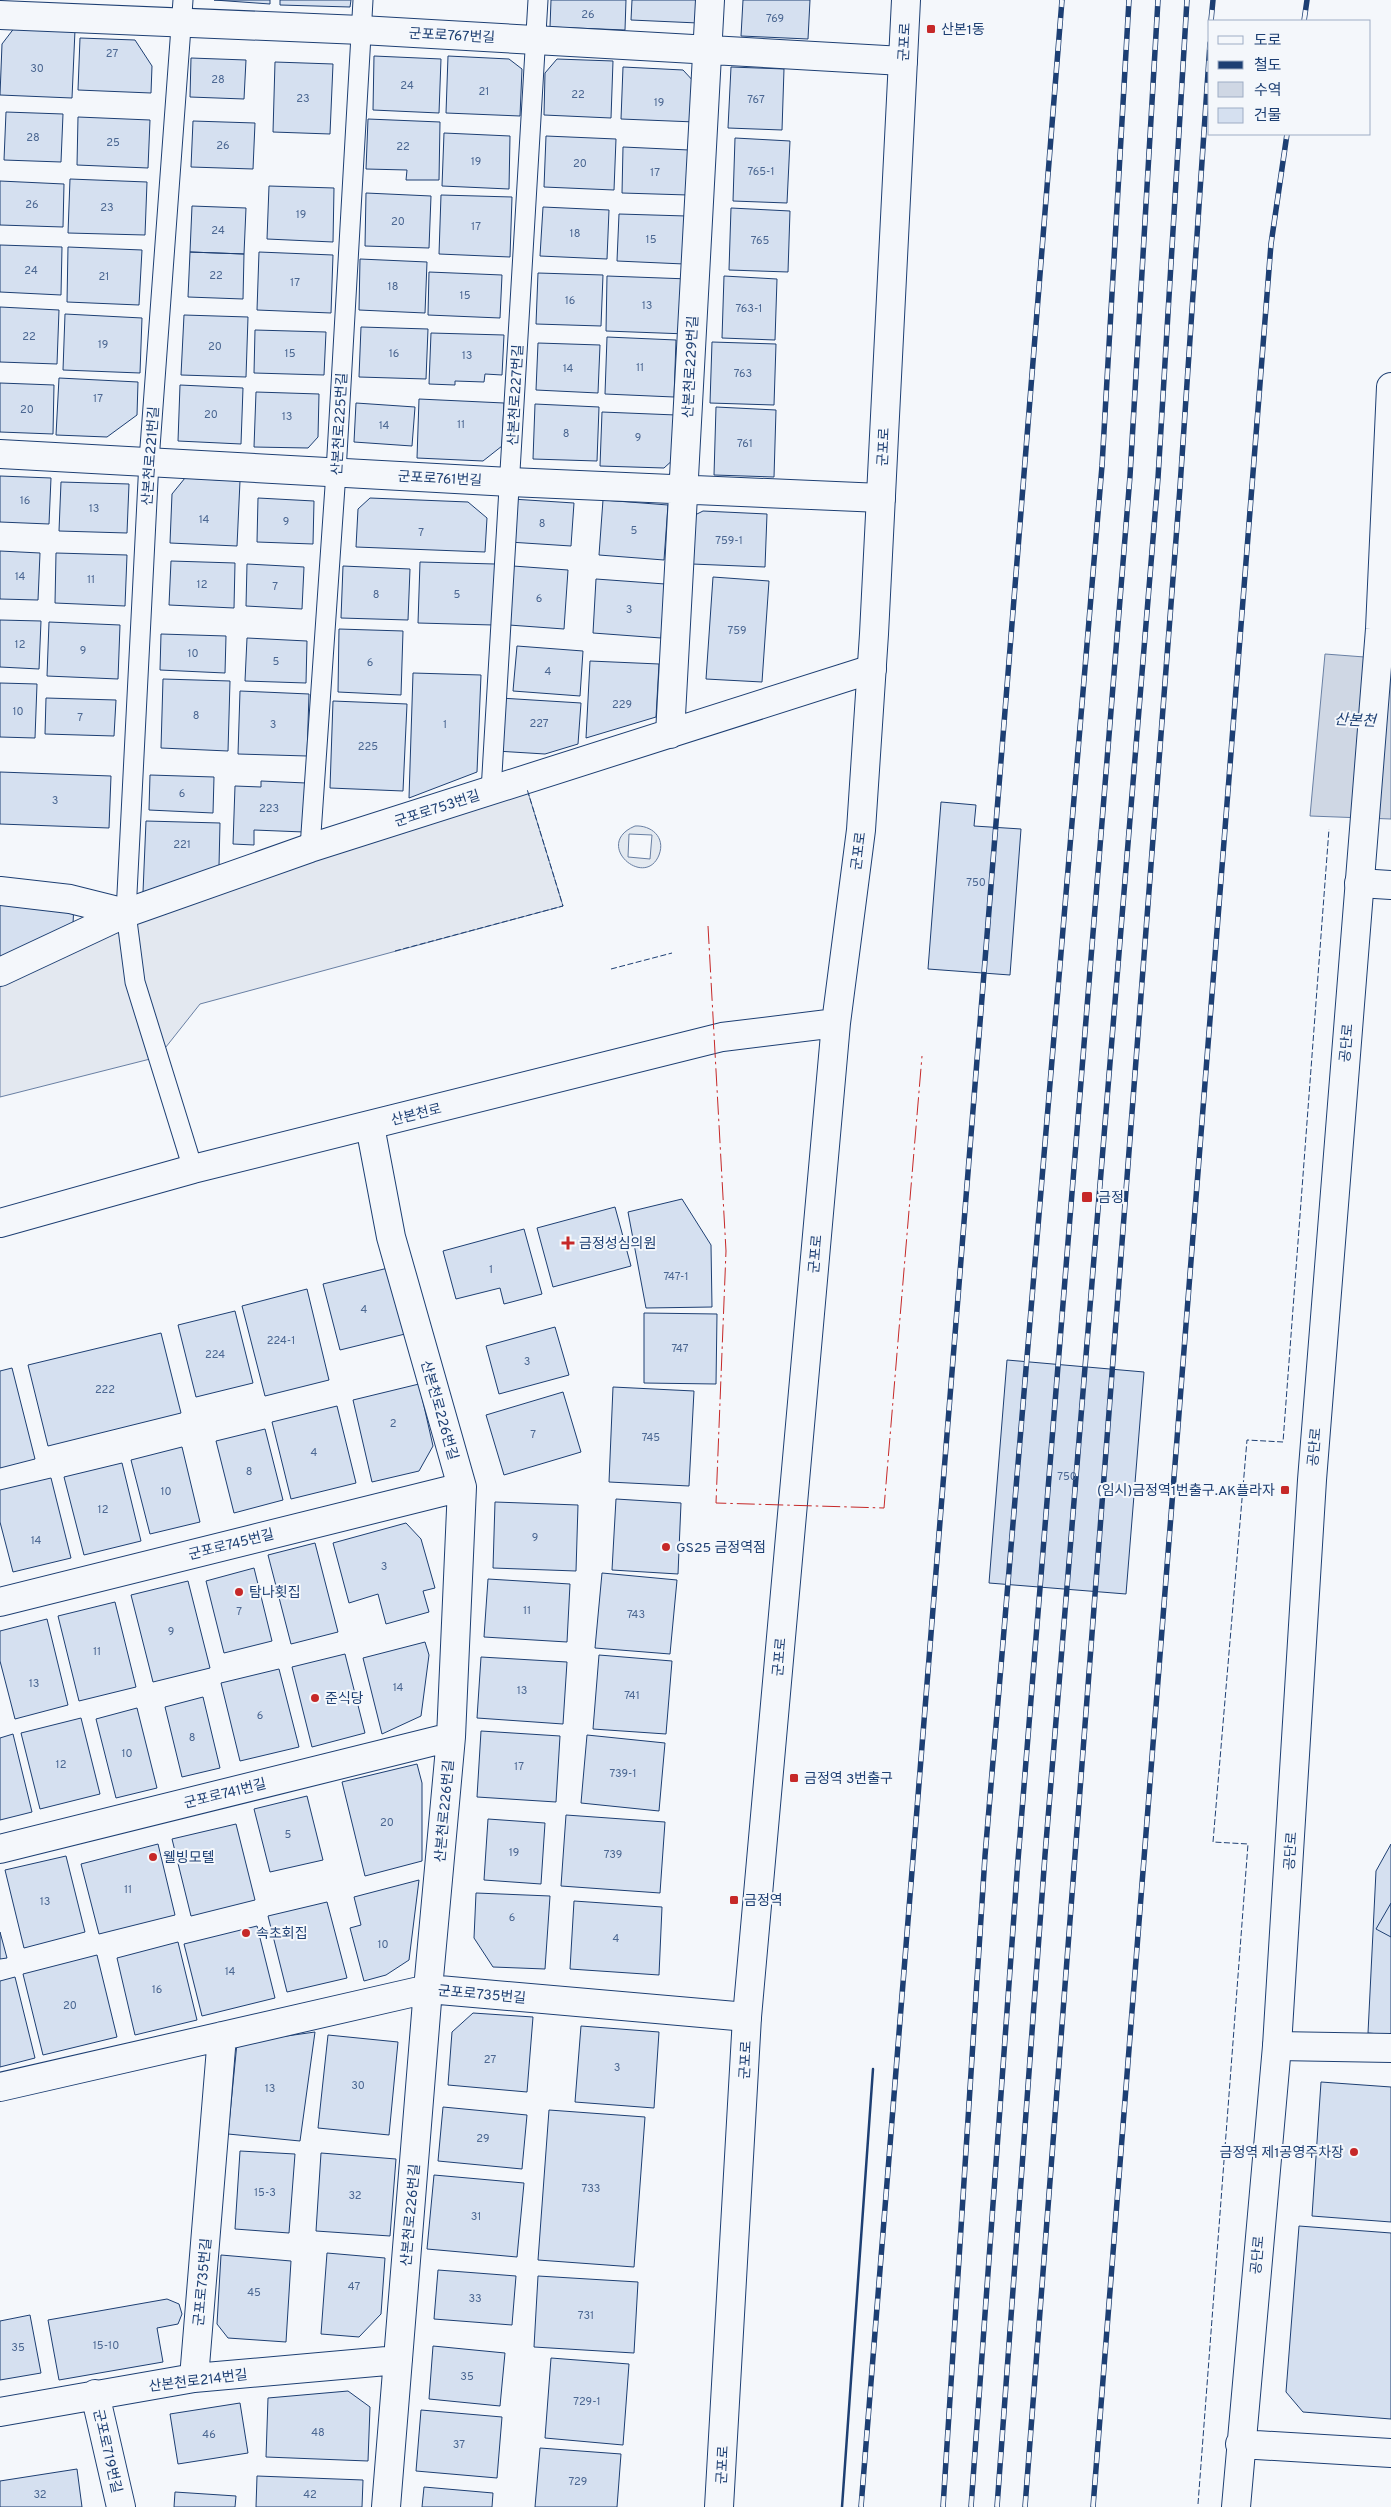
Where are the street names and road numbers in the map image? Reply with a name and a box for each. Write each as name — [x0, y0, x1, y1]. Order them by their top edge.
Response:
street label: 군포로 — [896, 22, 915, 62]
street label: 군포로767번길 — [408, 26, 496, 47]
street label: 산본천로229번길 — [679, 315, 703, 419]
street label: 산본천로227번길 — [504, 344, 528, 446]
street label: 산본천로225번길 — [328, 372, 352, 476]
street label: 산본천로221번길 — [139, 406, 163, 506]
street label: 군포로 — [875, 427, 894, 467]
street label: 군포로761번길 — [397, 469, 483, 490]
street label: 군포로753번길 — [393, 788, 482, 831]
street label: 군포로 — [849, 831, 870, 871]
street label: 공단로 — [1337, 1023, 1358, 1063]
street label: 산본천로 — [389, 1100, 444, 1130]
street label: 군포로 — [806, 1234, 827, 1274]
street label: 산본천로226번길 — [416, 1358, 462, 1462]
street label: 공단로 — [1305, 1427, 1326, 1467]
street label: 군포로745번길 — [187, 1527, 276, 1564]
street label: 군포로 — [770, 1637, 791, 1677]
street label: 산본천로226번길 — [432, 1759, 458, 1863]
street label: 군포로741번길 — [182, 1776, 268, 1813]
street label: 공단로 — [1282, 1831, 1301, 1871]
street label: 군포로735번길 — [437, 1983, 527, 2008]
street label: 군포로 — [737, 2040, 756, 2080]
street label: 산본천로226번길 — [398, 2163, 424, 2267]
street label: 공단로 — [1248, 2235, 1269, 2275]
street label: 군포로735번길 — [191, 2237, 216, 2327]
street label: 산본천로214번길 — [148, 2366, 249, 2396]
street label: 군포로719번길 — [89, 2408, 124, 2495]
street label: 군포로 — [714, 2445, 733, 2485]

